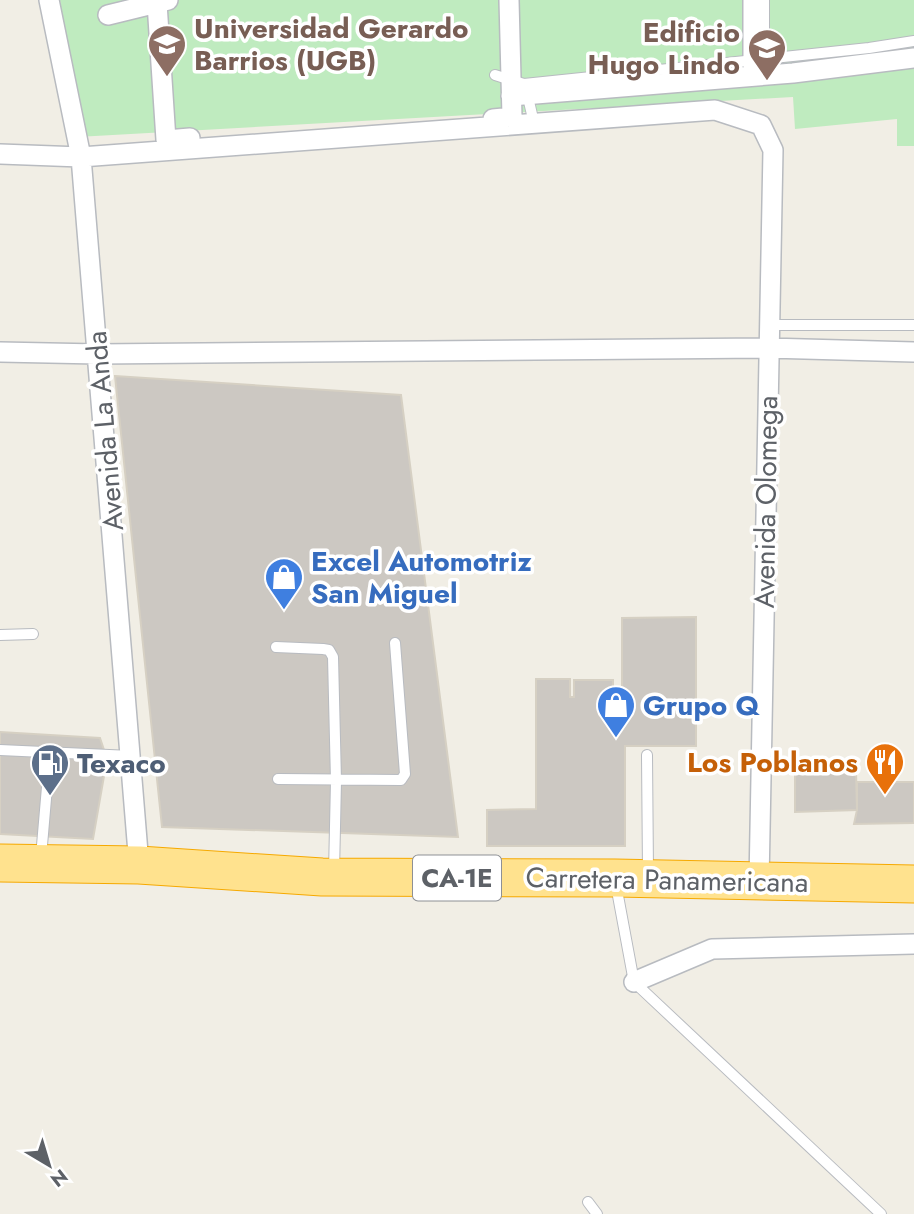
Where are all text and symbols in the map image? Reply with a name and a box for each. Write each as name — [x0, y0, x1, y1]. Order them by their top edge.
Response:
place label: Universidad Gerardo Barrios (UGB) — [194, 8, 469, 81]
place label: Edificio Hugo Lindo — [587, 12, 740, 85]
school or university icon: Universidad Gerardo Barrios (UGB) — [146, 23, 188, 78]
school or university icon: Edificio Hugo Lindo — [746, 27, 788, 82]
street label: Avenida La Anda — [76, 329, 134, 533]
street label: Avenida Olomega — [744, 395, 788, 609]
place label: Excel Automotriz San Miguel — [311, 541, 532, 614]
shop icon: Excel Automotriz San Miguel — [263, 556, 305, 611]
shop icon: Grupo Q — [595, 684, 637, 739]
place label: Grupo Q — [643, 685, 761, 726]
restaurant icon: Los Poblanos — [864, 741, 906, 796]
fuel station icon: Texaco — [29, 742, 71, 797]
place label: Los Poblanos — [687, 742, 858, 783]
place label: Texaco — [77, 743, 166, 784]
road number: CA-1E — [413, 856, 501, 900]
street label: Carretera Panamericana — [525, 857, 809, 903]
north arrow — [14, 1130, 84, 1200]
text: N — [45, 1163, 73, 1193]

